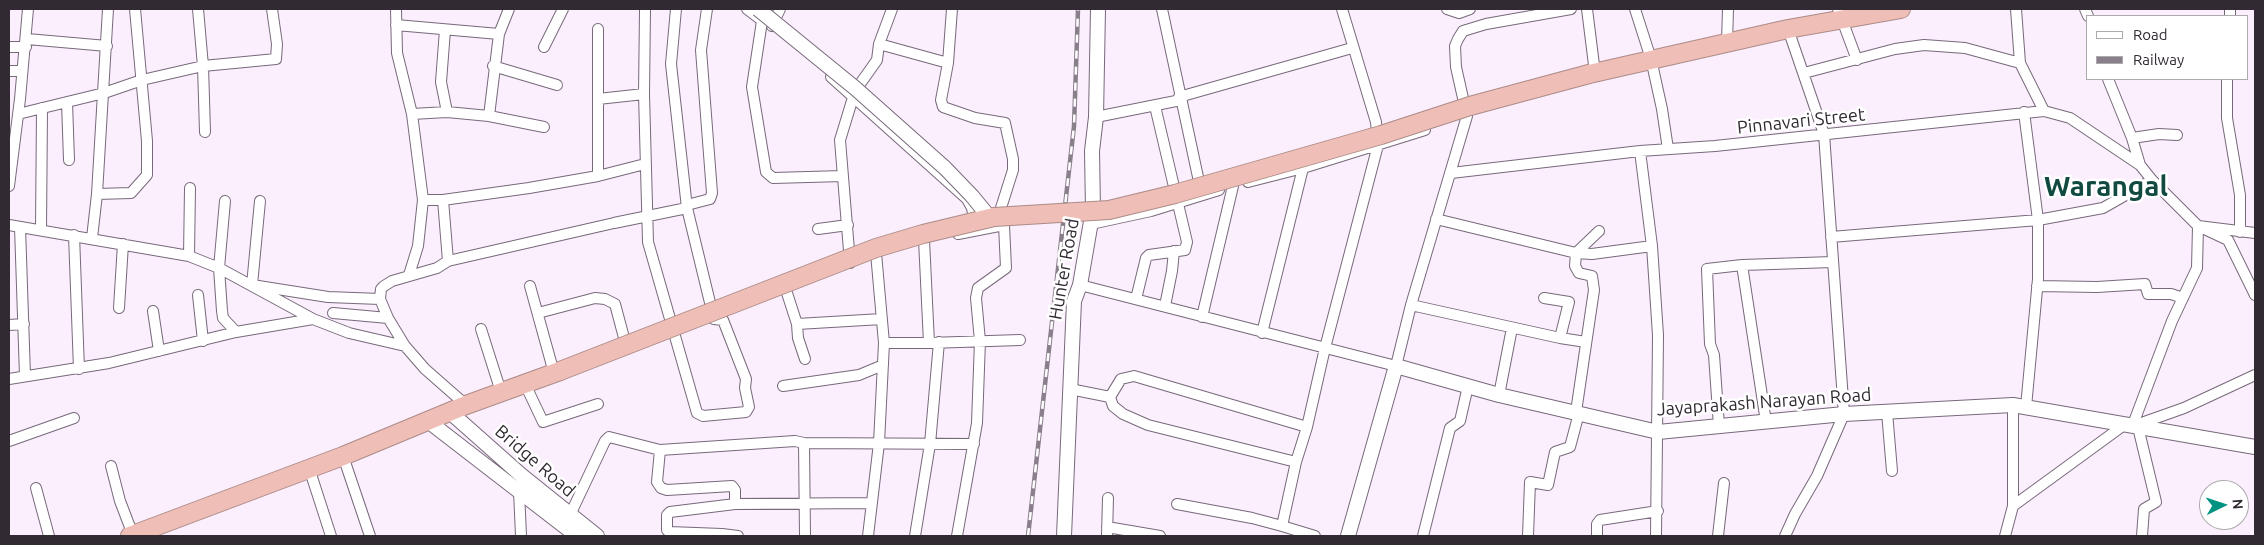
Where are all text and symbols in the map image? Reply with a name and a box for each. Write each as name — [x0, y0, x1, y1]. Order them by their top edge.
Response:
legend — [2086, 15, 2249, 80]
text: Road — [2133, 26, 2168, 43]
text: Railway — [2133, 51, 2184, 68]
street label: Pinnavari Street — [1736, 104, 1866, 138]
district label: Warangal — [2044, 170, 2168, 204]
street label: Hunter Road — [1044, 217, 1084, 321]
street label: Jayaprakash Narayan Road — [1656, 384, 1872, 420]
street label: Bridge Road — [491, 420, 579, 502]
north arrow — [2199, 480, 2249, 530]
text: N — [2230, 498, 2246, 510]

